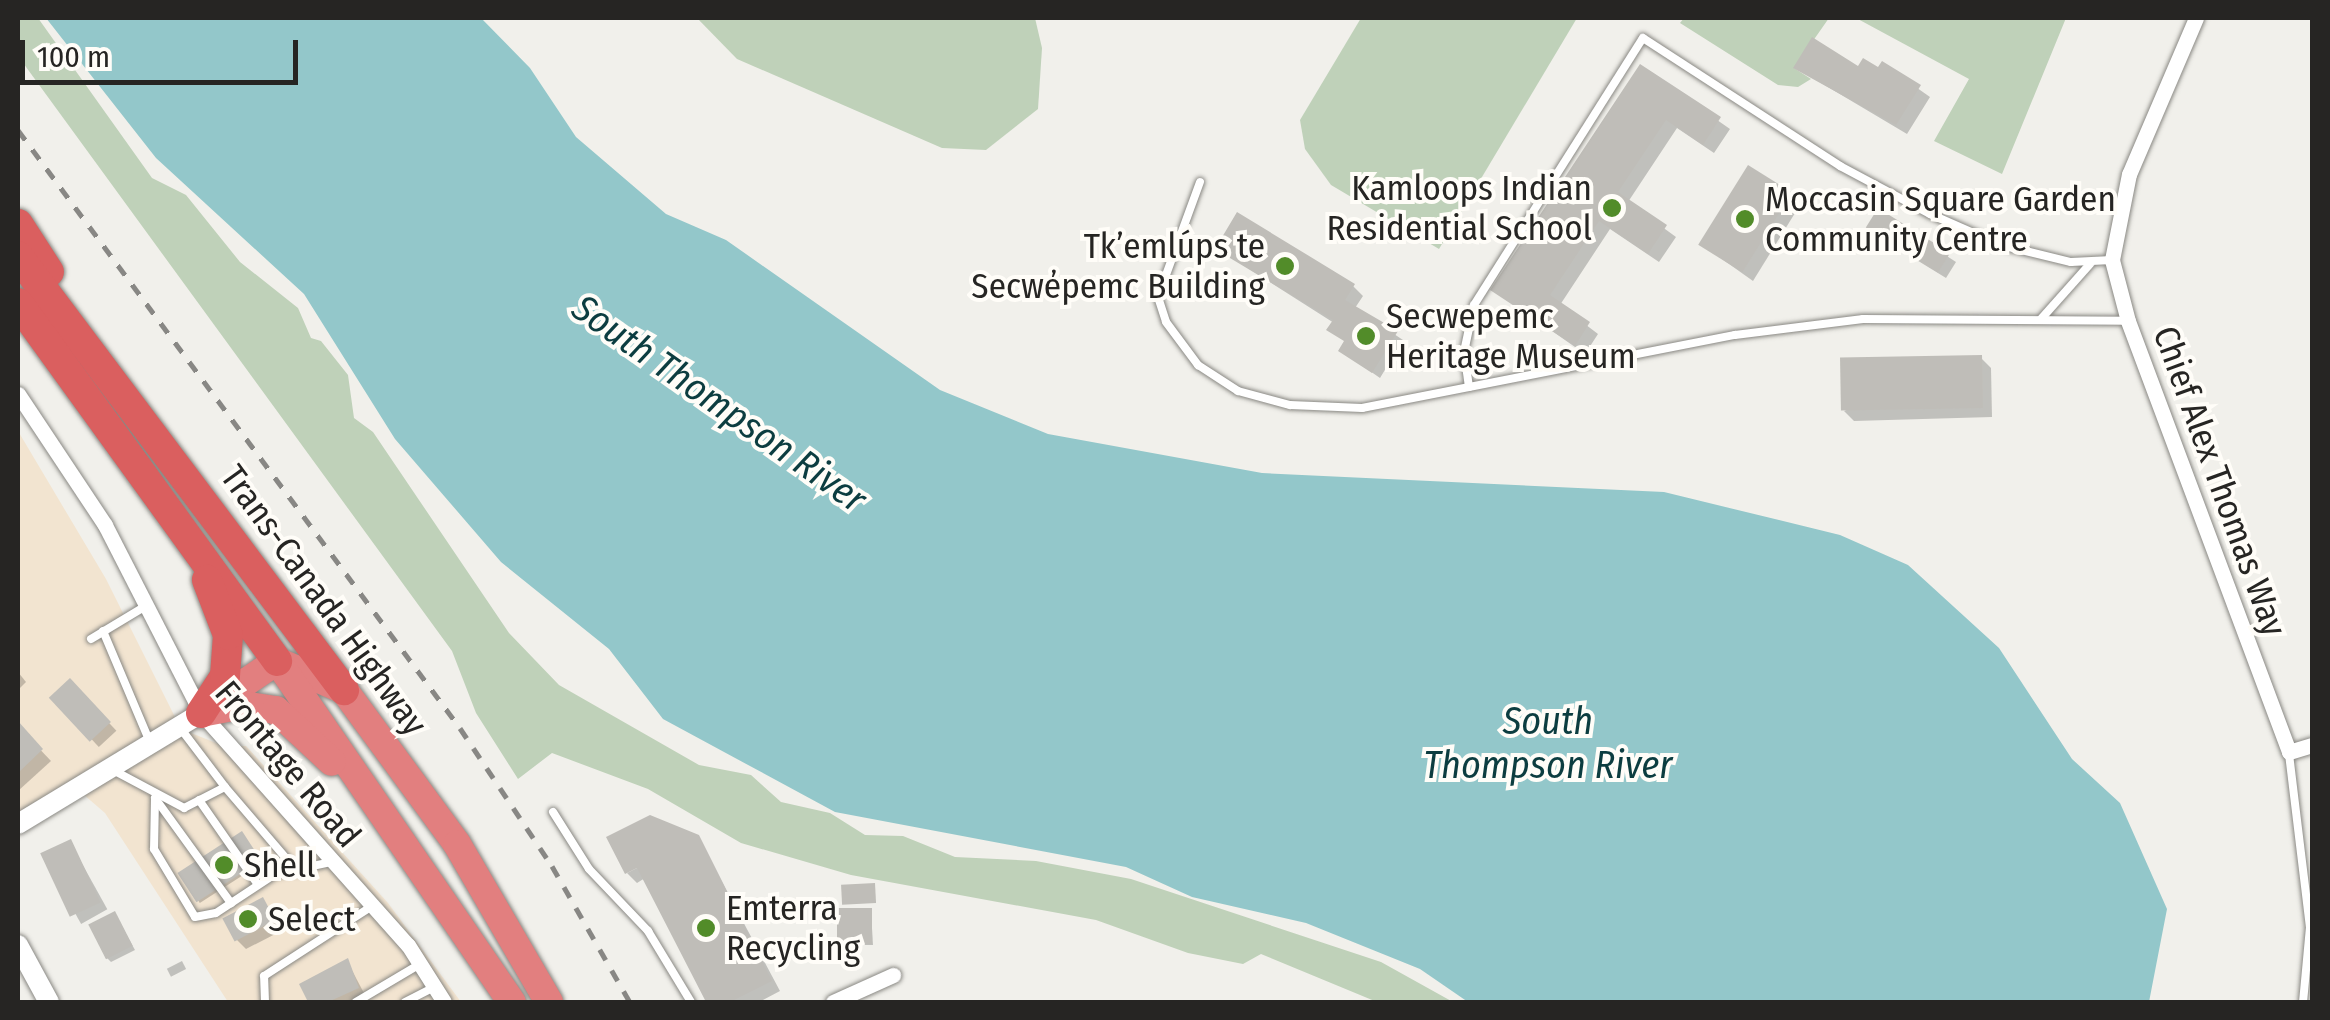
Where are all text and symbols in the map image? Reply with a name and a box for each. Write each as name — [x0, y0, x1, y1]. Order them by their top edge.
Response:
scale bar — [25, 20, 302, 82]
text: 100 m — [37, 39, 110, 75]
place label: Kamloops Indian Residential School — [1327, 167, 1592, 249]
place label: Moccasin Square Garden Community Centre — [1765, 178, 2116, 260]
marker: Kamloops Indian Residential School — [1601, 197, 1623, 219]
marker: Moccasin Square Garden Community Centre — [1734, 208, 1756, 230]
place label: Tk’emlúps te Secwe̓pemc Building — [971, 225, 1265, 307]
marker: Tk’emlúps te Secwe̓pemc Building — [1274, 255, 1296, 277]
water label: South Thompson River — [563, 285, 875, 523]
place label: Secwepemc Heritage Museum — [1386, 295, 1636, 377]
street label: Chief Alex Thomas Way — [2144, 320, 2296, 642]
marker: Secwepemc Heritage Museum — [1355, 325, 1377, 347]
street label: Trans-Canada Highway — [212, 457, 436, 743]
street label: Frontage Road — [206, 672, 370, 856]
water label: South Thompson River — [1423, 699, 1673, 788]
place label: Shell — [244, 844, 316, 886]
marker: Shell — [213, 854, 235, 876]
place label: Emterra Recycling — [726, 887, 860, 969]
place label: Select — [268, 898, 355, 940]
marker: Select — [237, 908, 259, 930]
marker: Emterra Recycling — [695, 917, 717, 939]

